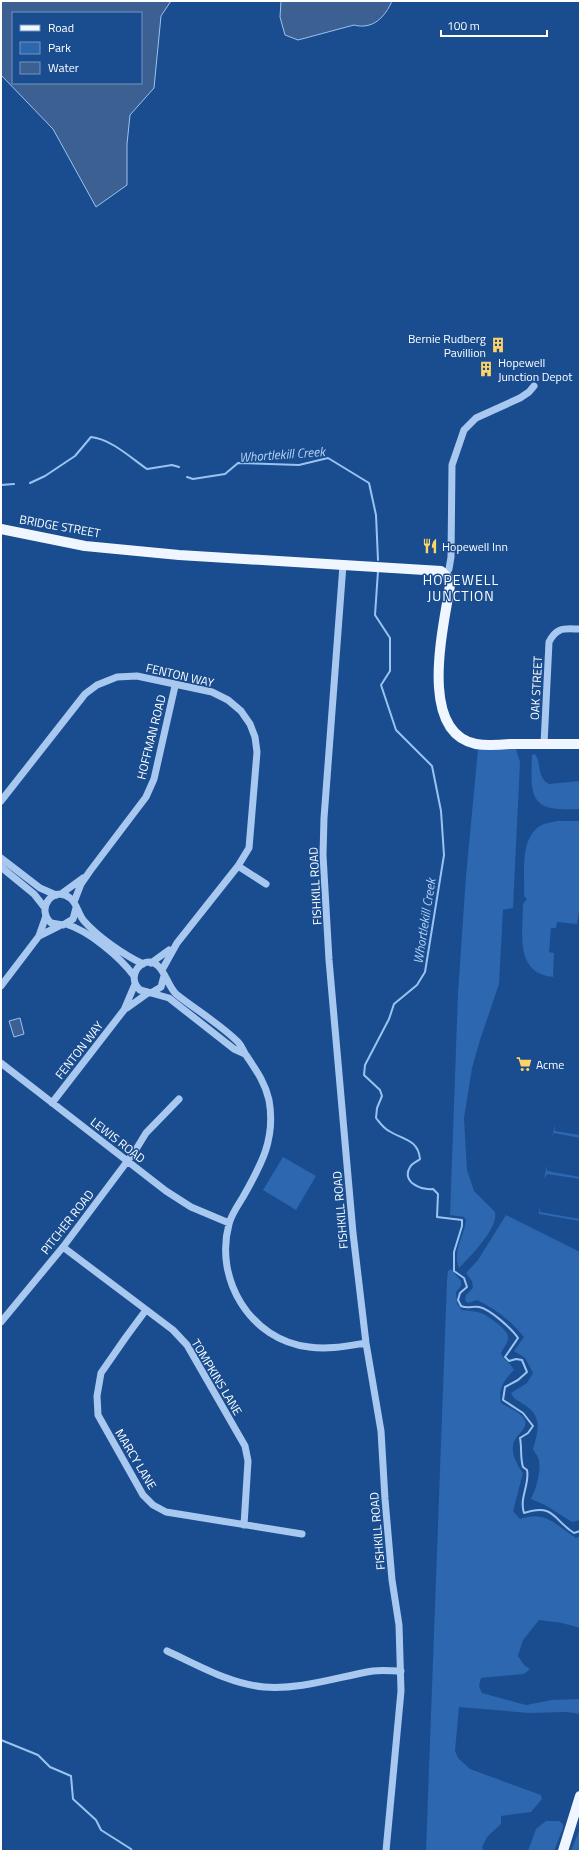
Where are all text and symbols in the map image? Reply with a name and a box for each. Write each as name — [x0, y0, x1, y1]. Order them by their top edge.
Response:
legend — [12, 12, 142, 84]
scale bar — [441, 12, 547, 38]
text: 100 m — [447, 16, 480, 35]
text: Road — [48, 18, 74, 37]
text: Park — [48, 38, 71, 57]
text: Water — [48, 58, 79, 77]
place label: Bernie Rudberg Pavillion — [408, 329, 486, 362]
building icon: Bernie Rudberg Pavillion — [489, 336, 507, 354]
place label: Hopewell Junction Depot — [498, 353, 573, 386]
building icon: Hopewell Junction Depot — [477, 360, 495, 378]
water label: Whortlekill Creek — [238, 441, 328, 467]
street label: BRIDGE STREET — [18, 510, 103, 543]
restaurant icon: Hopewell Inn — [421, 537, 439, 555]
place label: Hopewell Inn — [442, 537, 508, 556]
district label: HOPEWELL JUNCTION — [423, 569, 499, 606]
street label: OAK STREET — [525, 655, 547, 721]
street label: FENTON WAY — [144, 658, 216, 692]
street label: HOFFMAN ROAD — [131, 692, 171, 781]
street label: FISHKILL ROAD — [303, 846, 327, 925]
water label: Whortlekill Creek — [407, 875, 441, 965]
street label: FENTON WAY — [50, 1016, 108, 1083]
supermarket icon: Acme — [515, 1055, 533, 1073]
place label: Acme — [536, 1055, 564, 1074]
street label: LEWIS ROAD — [86, 1112, 150, 1168]
street label: FISHKILL ROAD — [327, 1170, 353, 1250]
street label: PITCHER ROAD — [36, 1185, 99, 1258]
street label: TOMPKINS LANE — [187, 1335, 247, 1419]
street label: MARCY LANE — [110, 1425, 162, 1493]
street label: FISHKILL ROAD — [364, 1491, 390, 1571]

